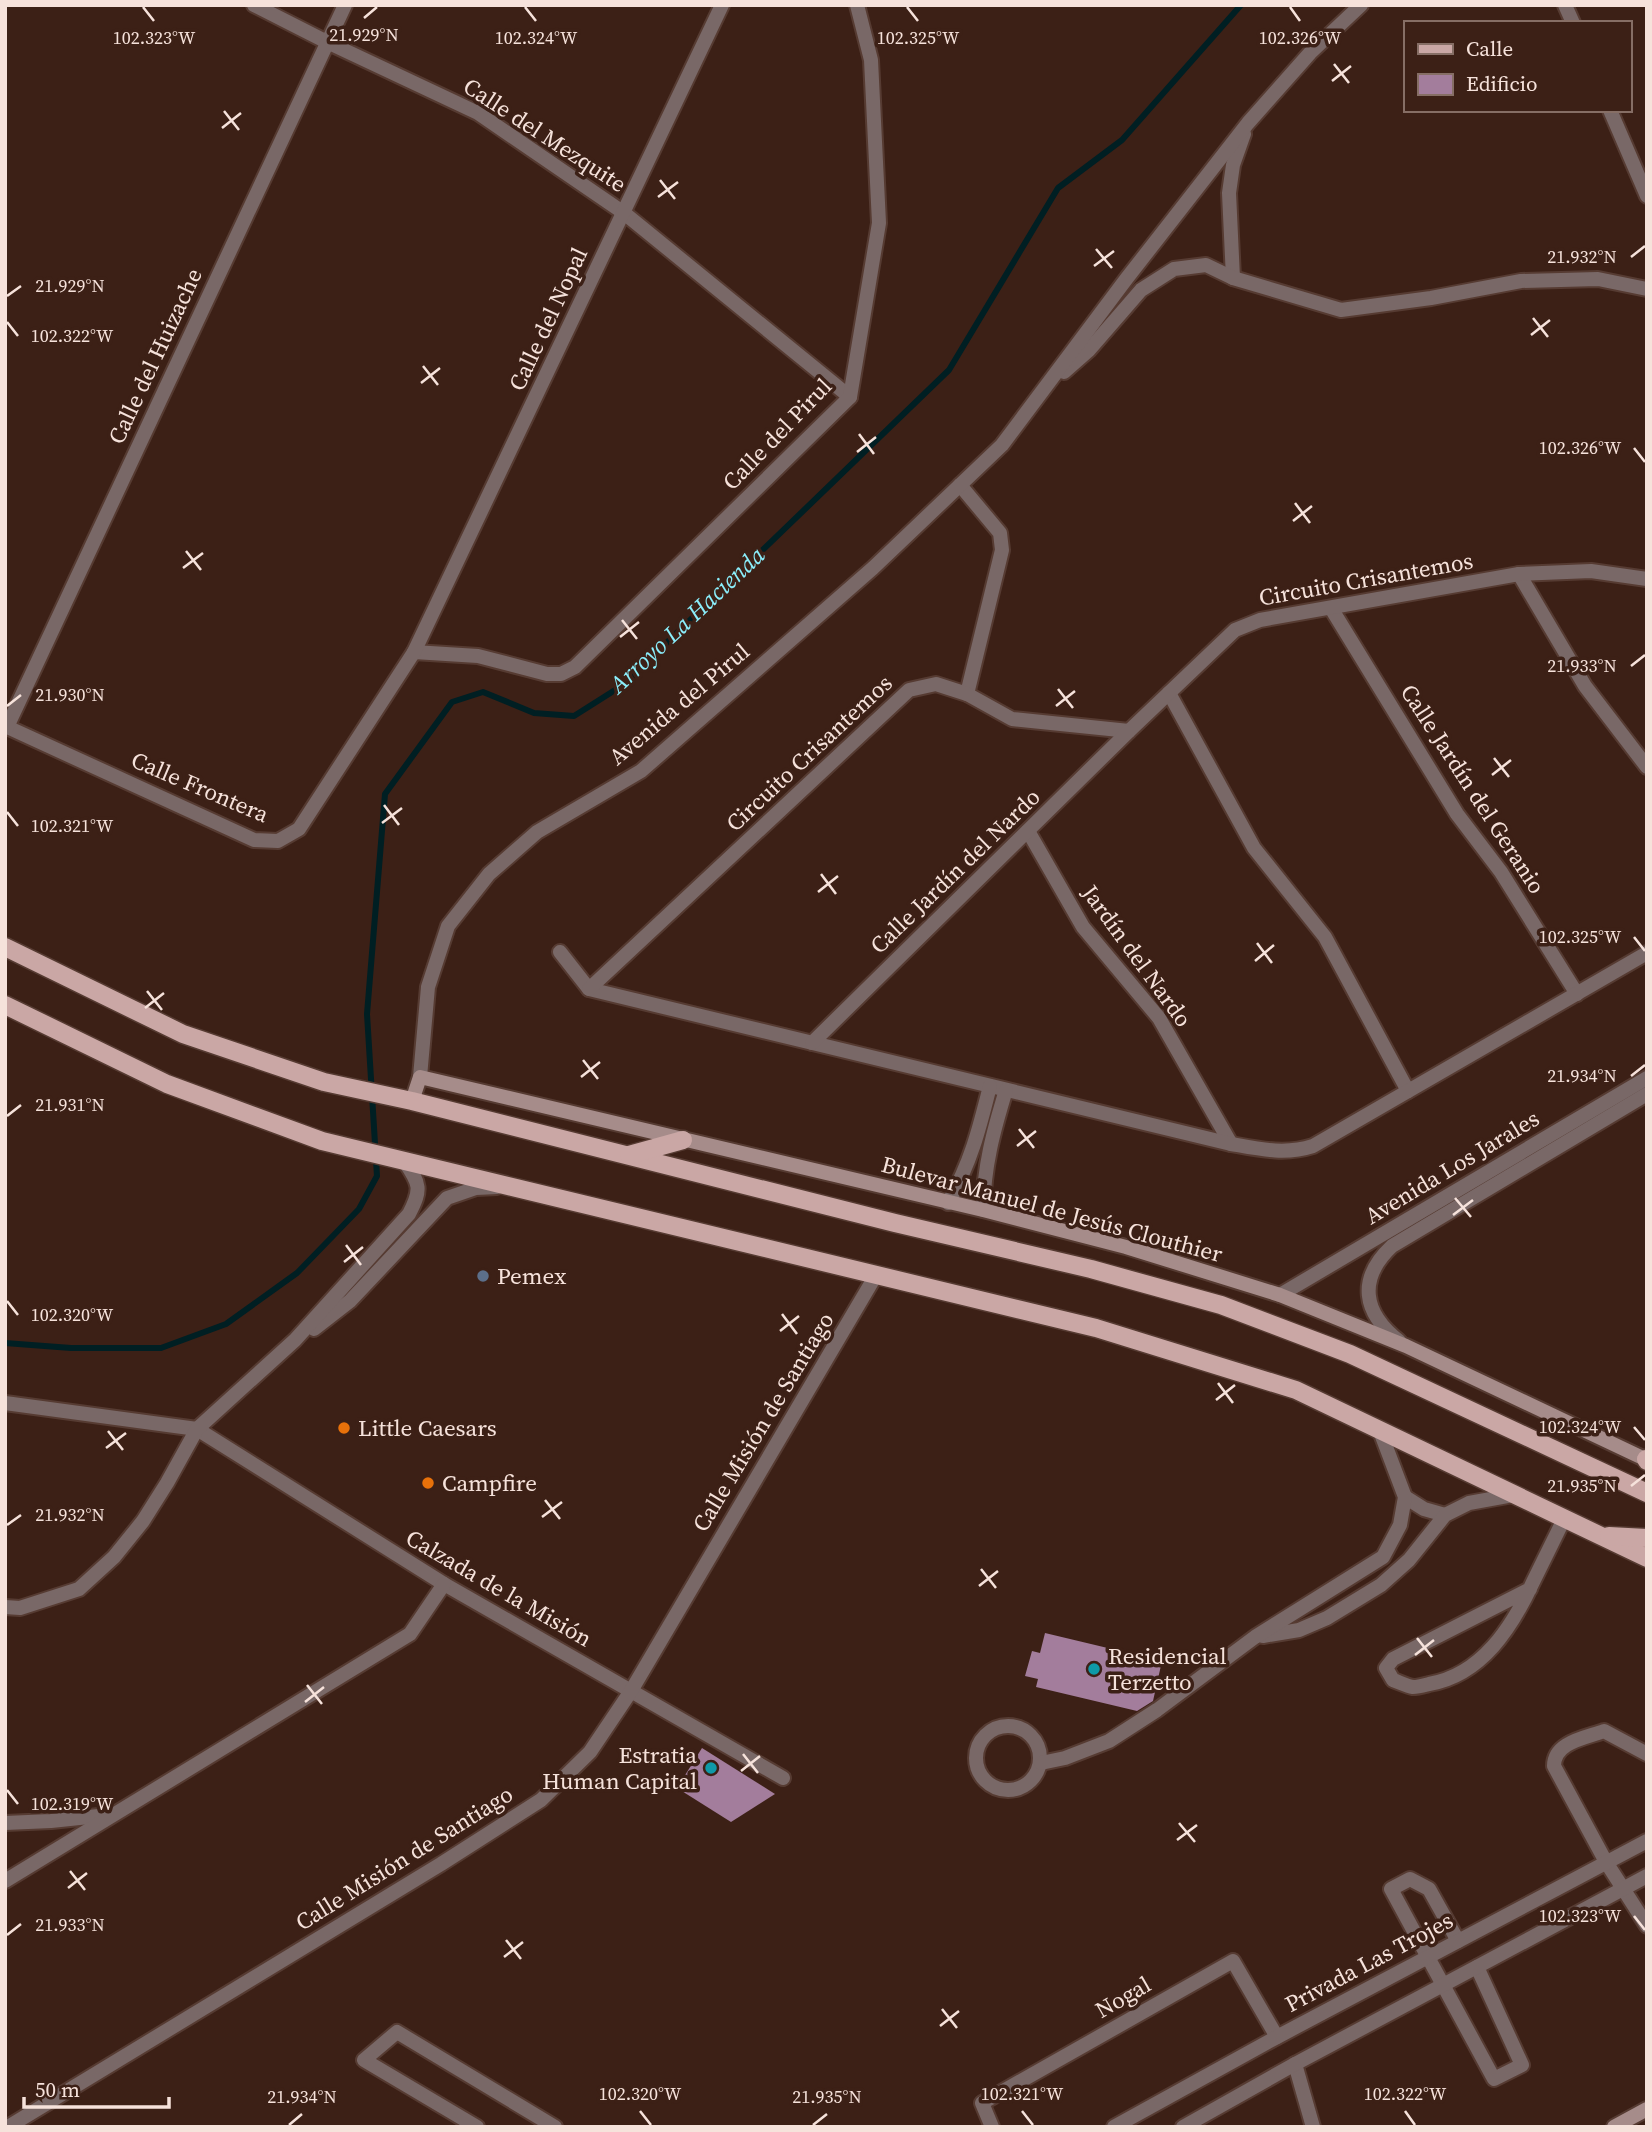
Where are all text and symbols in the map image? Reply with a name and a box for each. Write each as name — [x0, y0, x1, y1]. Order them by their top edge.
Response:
legend — [1404, 21, 1631, 112]
text: 21.929°N — [329, 22, 399, 47]
text: 102.323°W — [113, 25, 196, 50]
text: 102.324°W — [495, 25, 578, 50]
text: 102.325°W — [877, 25, 960, 50]
text: 102.326°W — [1259, 25, 1342, 50]
text: Calle — [1466, 34, 1513, 63]
text: Edificio — [1466, 69, 1538, 98]
street label: Calle del Mezquite — [457, 70, 633, 200]
street label: Calle del Nopal — [501, 242, 595, 396]
text: 21.932°N — [1547, 244, 1617, 269]
street label: Calle del Huizache — [100, 263, 210, 449]
text: 21.929°N — [35, 273, 105, 298]
text: 102.322°W — [31, 323, 114, 348]
street label: Calle del Pirul — [715, 371, 839, 497]
text: 102.326°W — [1539, 435, 1622, 460]
water label: Arroyo La Hacienda — [600, 538, 772, 702]
street label: Circuito Crisantemos — [1256, 544, 1476, 614]
street label: Avenida del Pirul — [602, 635, 756, 772]
text: 21.933°N — [1547, 653, 1617, 678]
street label: Circuito Crisantemos — [719, 667, 899, 839]
street label: Calle Jardín del Geranio — [1393, 678, 1553, 900]
text: 21.930°N — [35, 682, 105, 707]
street label: Calle Frontera — [126, 744, 274, 830]
street label: Calle Jardín del Nardo — [863, 781, 1047, 961]
text: 102.321°W — [31, 813, 114, 838]
street label: Jardín del Nardo — [1074, 878, 1199, 1034]
text: 102.325°W — [1539, 924, 1622, 949]
text: 21.934°N — [1547, 1063, 1617, 1088]
text: 21.931°N — [35, 1092, 105, 1117]
street label: Avenida Los Jarales — [1359, 1102, 1545, 1232]
street label: Bulevar Manuel de Jesús Clouthier — [878, 1148, 1226, 1270]
place label: Pemex — [497, 1260, 566, 1292]
marker: Pemex — [475, 1268, 491, 1284]
text: 102.320°W — [31, 1302, 114, 1327]
street label: Calle Misión de Santiago — [685, 1306, 841, 1538]
place label: Little Caesars — [358, 1412, 497, 1444]
text: 102.324°W — [1539, 1414, 1622, 1439]
marker: Little Caesars — [336, 1420, 352, 1436]
place label: Campfire — [442, 1467, 537, 1499]
text: 21.935°N — [1547, 1473, 1617, 1498]
marker: Campfire — [420, 1475, 436, 1491]
text: 21.932°N — [35, 1502, 105, 1527]
street label: Calzada de la Misión — [400, 1522, 598, 1654]
place label: Residencial Terzetto — [1108, 1640, 1227, 1698]
marker: Residencial Terzetto — [1086, 1661, 1102, 1677]
place label: Estratia Human Capital — [542, 1739, 697, 1797]
marker: Estratia Human Capital — [703, 1760, 719, 1776]
street label: Calle Misión de Santiago — [289, 1778, 519, 1938]
text: 102.319°W — [31, 1791, 114, 1816]
text: 102.323°W — [1539, 1903, 1622, 1928]
street label: Privada Las Trojes — [1279, 1904, 1459, 2020]
text: 21.933°N — [35, 1912, 105, 1937]
street label: Nogal — [1089, 1968, 1157, 2026]
scale bar — [24, 2066, 170, 2110]
text: 50 m — [35, 2075, 80, 2104]
text: 102.320°W — [599, 2081, 682, 2106]
text: 102.321°W — [981, 2081, 1064, 2106]
text: 102.322°W — [1364, 2081, 1447, 2106]
text: 21.934°N — [267, 2084, 337, 2109]
text: 21.935°N — [792, 2084, 862, 2109]

